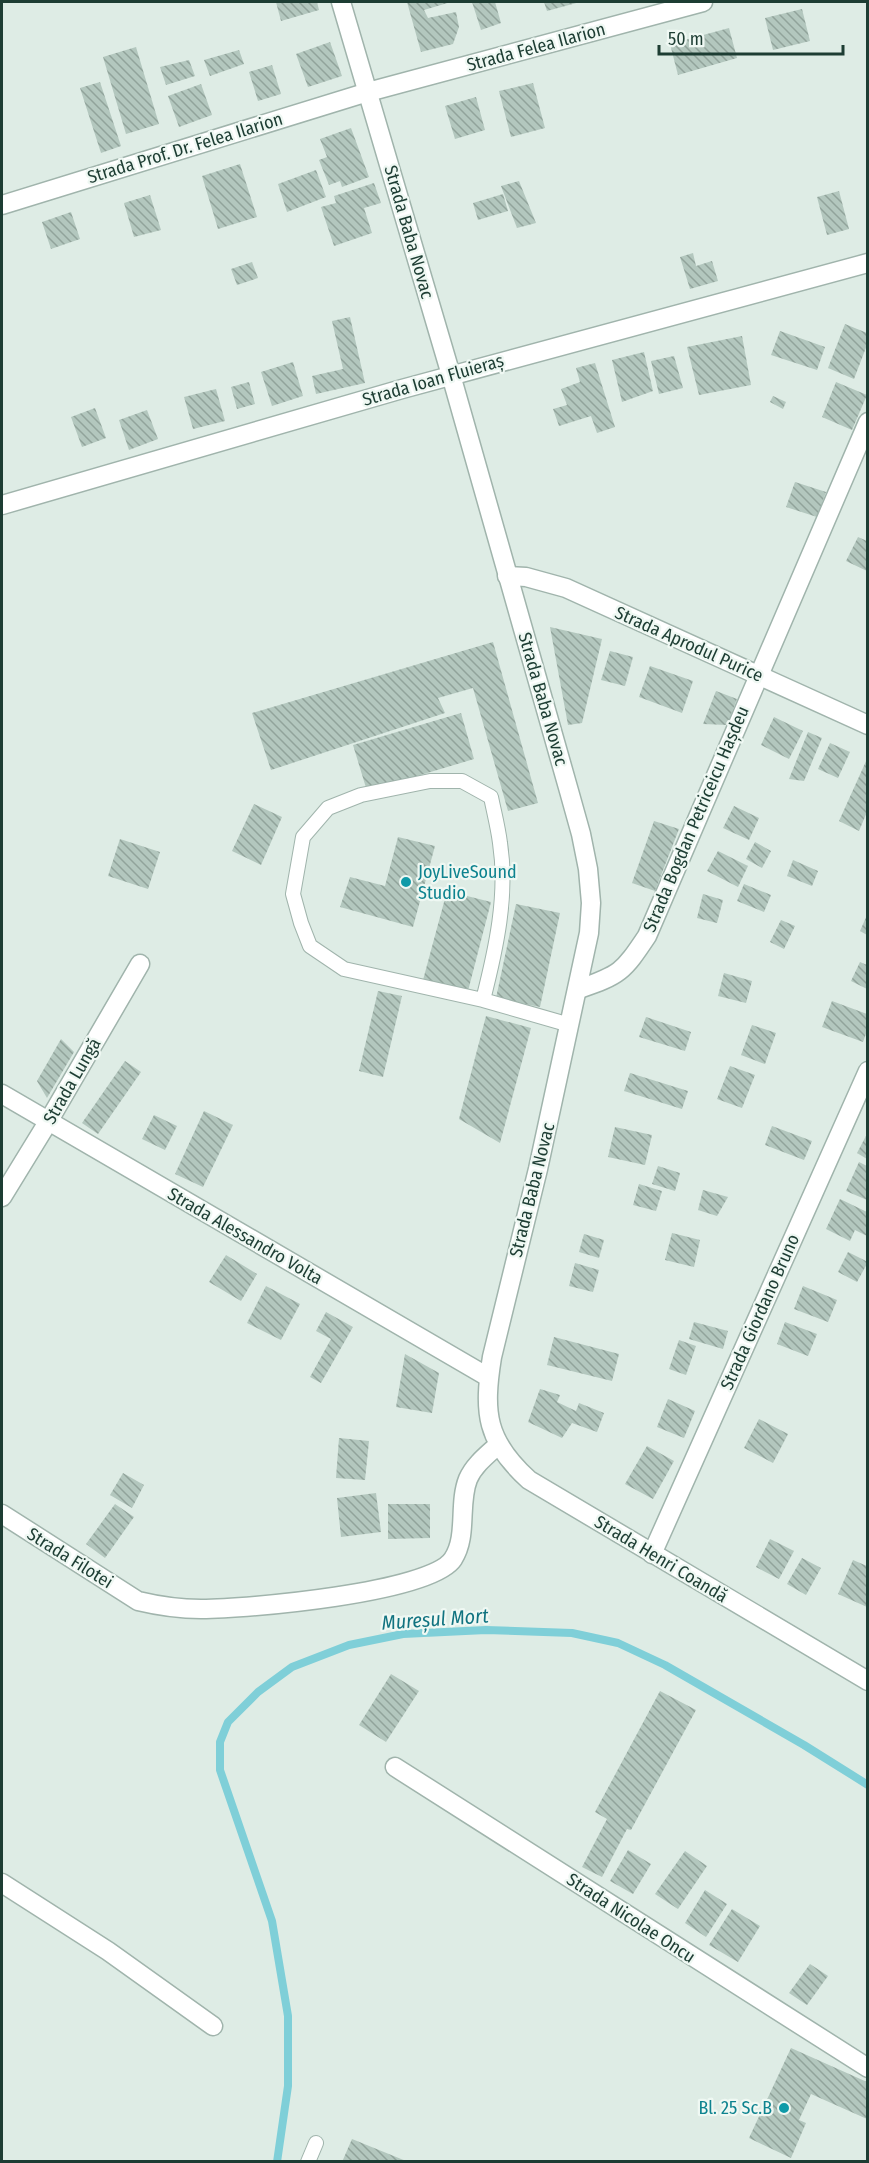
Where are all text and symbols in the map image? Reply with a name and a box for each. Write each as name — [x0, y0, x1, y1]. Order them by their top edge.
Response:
street label: Strada Felea Ilarion — [464, 18, 608, 76]
scale bar — [659, 18, 844, 56]
text: 50 m — [668, 28, 704, 50]
street label: Strada Prof. Dr. Felea Ilarion — [85, 108, 285, 188]
street label: Strada Baba Novac — [379, 163, 439, 302]
street label: Strada Ioan Fluieraș — [360, 349, 507, 411]
street label: Strada Aprodul Purice — [612, 601, 767, 687]
street label: Strada Baba Novac — [513, 630, 573, 769]
street label: Strada Bogdan Petriceicu Hașdeu — [638, 703, 754, 935]
place label: JoyLiveSound Studio — [418, 861, 517, 904]
marker: JoyLiveSound Studio — [399, 875, 413, 889]
street label: Strada Lungă — [39, 1034, 106, 1128]
street label: Strada Baba Novac — [505, 1120, 559, 1260]
street label: Strada Alessandro Volta — [164, 1183, 326, 1289]
street label: Strada Giordano Bruno — [716, 1231, 804, 1393]
street label: Strada Henri Coandă — [591, 1511, 732, 1607]
street label: Strada Filotei — [23, 1523, 117, 1593]
water label: Mureșul Mort — [381, 1603, 490, 1636]
street label: Strada Nicolae Oncu — [563, 1868, 699, 1968]
place label: Bl. 25 Sc.B — [698, 2097, 772, 2119]
marker: Bl. 25 Sc.B — [777, 2101, 791, 2115]

